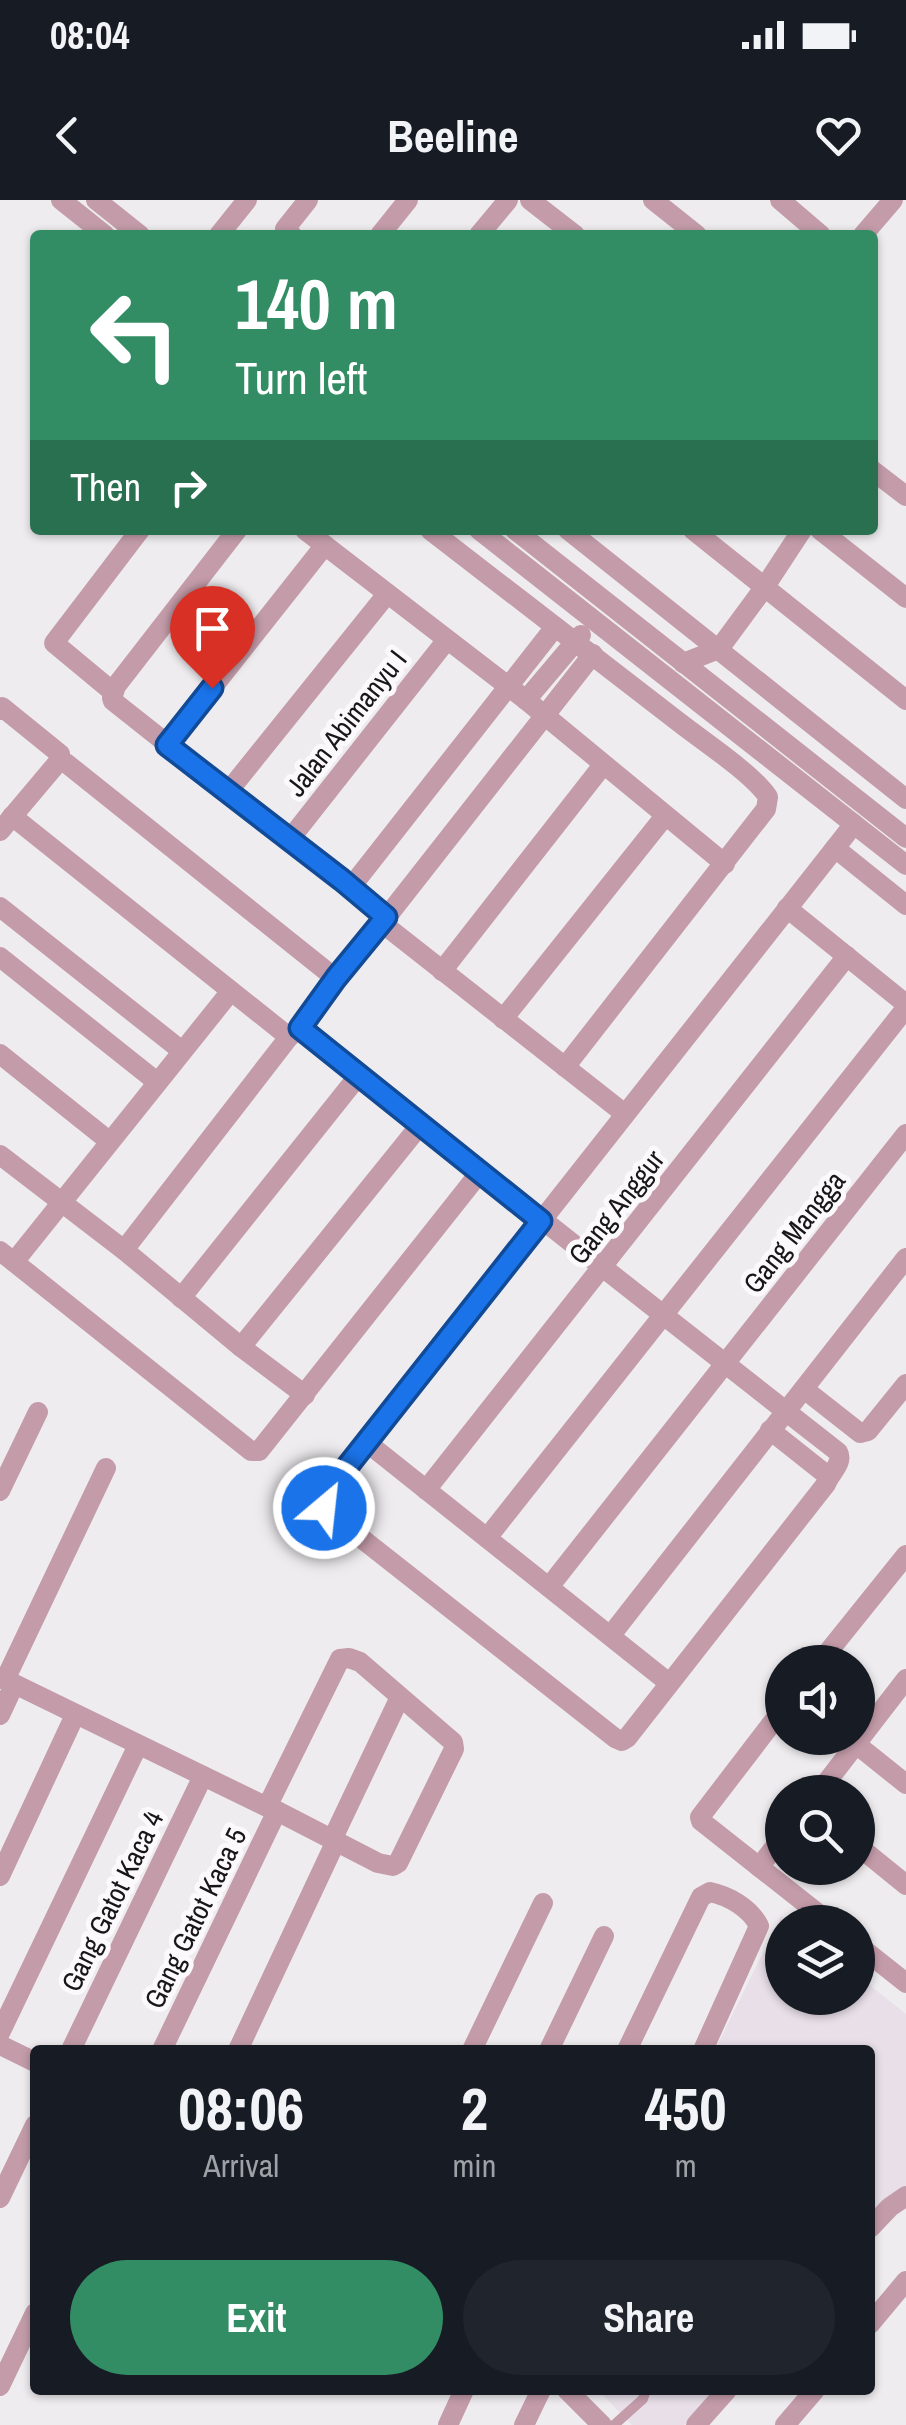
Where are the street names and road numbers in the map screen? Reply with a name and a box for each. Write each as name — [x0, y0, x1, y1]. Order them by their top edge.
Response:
street label: Jalan Abimanyu I — [277, 642, 415, 804]
street label: Gang Anggur — [559, 1142, 673, 1272]
street label: Gang Mangga — [734, 1163, 854, 1301]
street label: Gang Gatot Kaca 4 — [52, 1804, 172, 1998]
street label: Gang Gatot Kaca 5 — [135, 1821, 255, 2015]

